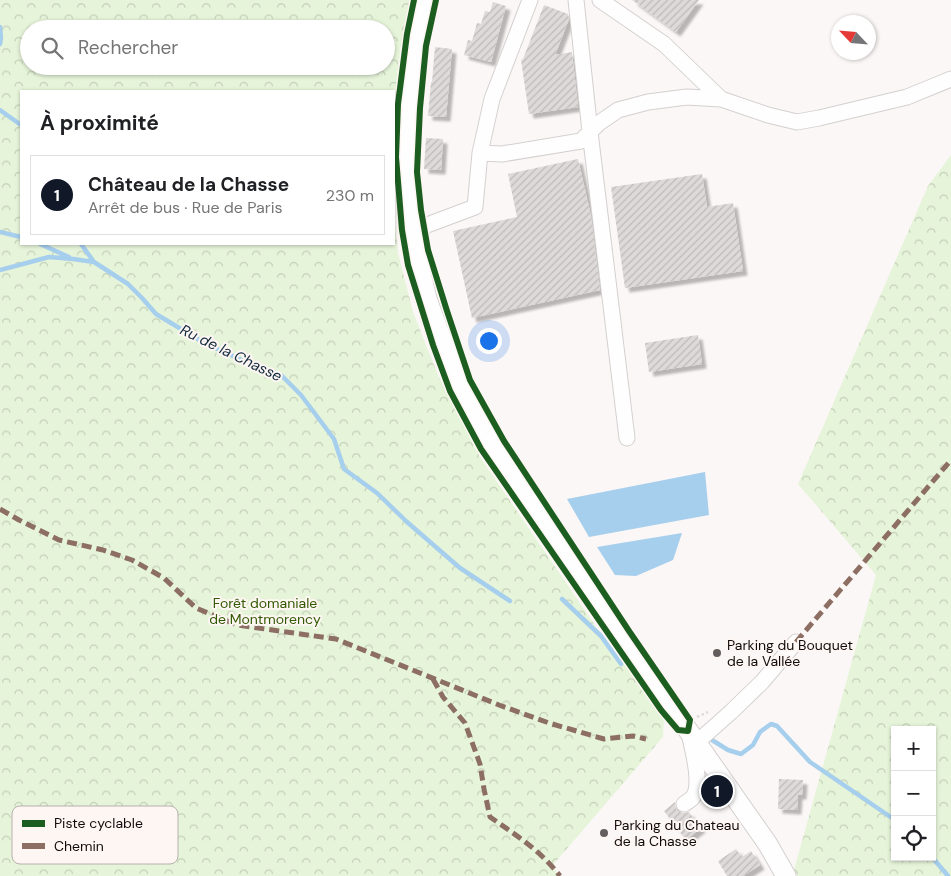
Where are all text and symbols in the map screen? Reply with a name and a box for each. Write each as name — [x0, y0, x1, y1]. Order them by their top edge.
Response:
north arrow — [831, 15, 876, 60]
search box — [20, 20, 395, 75]
icon: search — [38, 34, 66, 62]
text: Rechercher — [78, 35, 178, 60]
text: À proximité — [40, 109, 159, 137]
text: Château de la Chasse — [88, 172, 289, 197]
text: 1 — [54, 185, 60, 206]
text: 230 m — [326, 185, 374, 206]
text: Arrêt de bus · Rue de Paris — [88, 197, 283, 218]
water label: Ru de la Chasse — [177, 320, 286, 386]
your location — [476, 328, 502, 354]
park label: Forêt domaniale de Montmorency — [209, 594, 321, 628]
place label: Parking du Bouquet de la Vallée — [727, 636, 853, 670]
marker: Parking du Bouquet de la Vallée — [711, 647, 723, 659]
map controls — [891, 726, 936, 861]
button: + — [891, 726, 936, 771]
button: − — [891, 771, 936, 816]
pin: 1 — [701, 772, 733, 810]
legend — [12, 806, 178, 864]
text: Piste cyclable — [54, 814, 143, 832]
place label: Parking du Chateau de la Chasse — [614, 816, 740, 850]
button: locate — [891, 816, 936, 861]
marker: Parking du Chateau de la Chasse — [598, 827, 610, 839]
text: Chemin — [54, 837, 104, 855]

